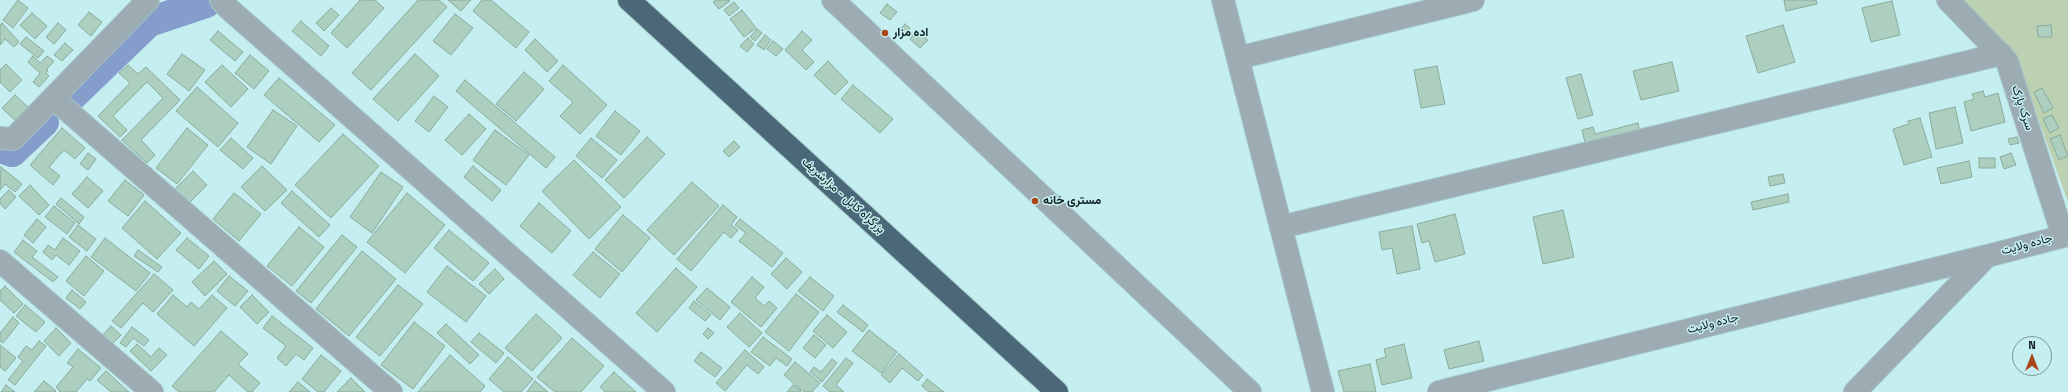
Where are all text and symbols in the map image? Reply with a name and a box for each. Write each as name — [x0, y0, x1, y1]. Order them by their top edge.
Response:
place label: اده مزار — [893, 26, 928, 40]
marker: اده مزار — [880, 28, 890, 38]
street label: سرک پارک — [2008, 84, 2036, 132]
street label: بزرگراه کابل - مزارشریف — [798, 155, 888, 237]
place label: مستری خانه — [1043, 194, 1101, 208]
marker: مستری خانه — [1030, 196, 1040, 206]
street label: جاده ولایت — [2000, 231, 2054, 259]
street label: جاده ولایت — [1686, 311, 1740, 337]
north arrow — [2012, 336, 2052, 376]
text: N — [2028, 337, 2036, 353]

